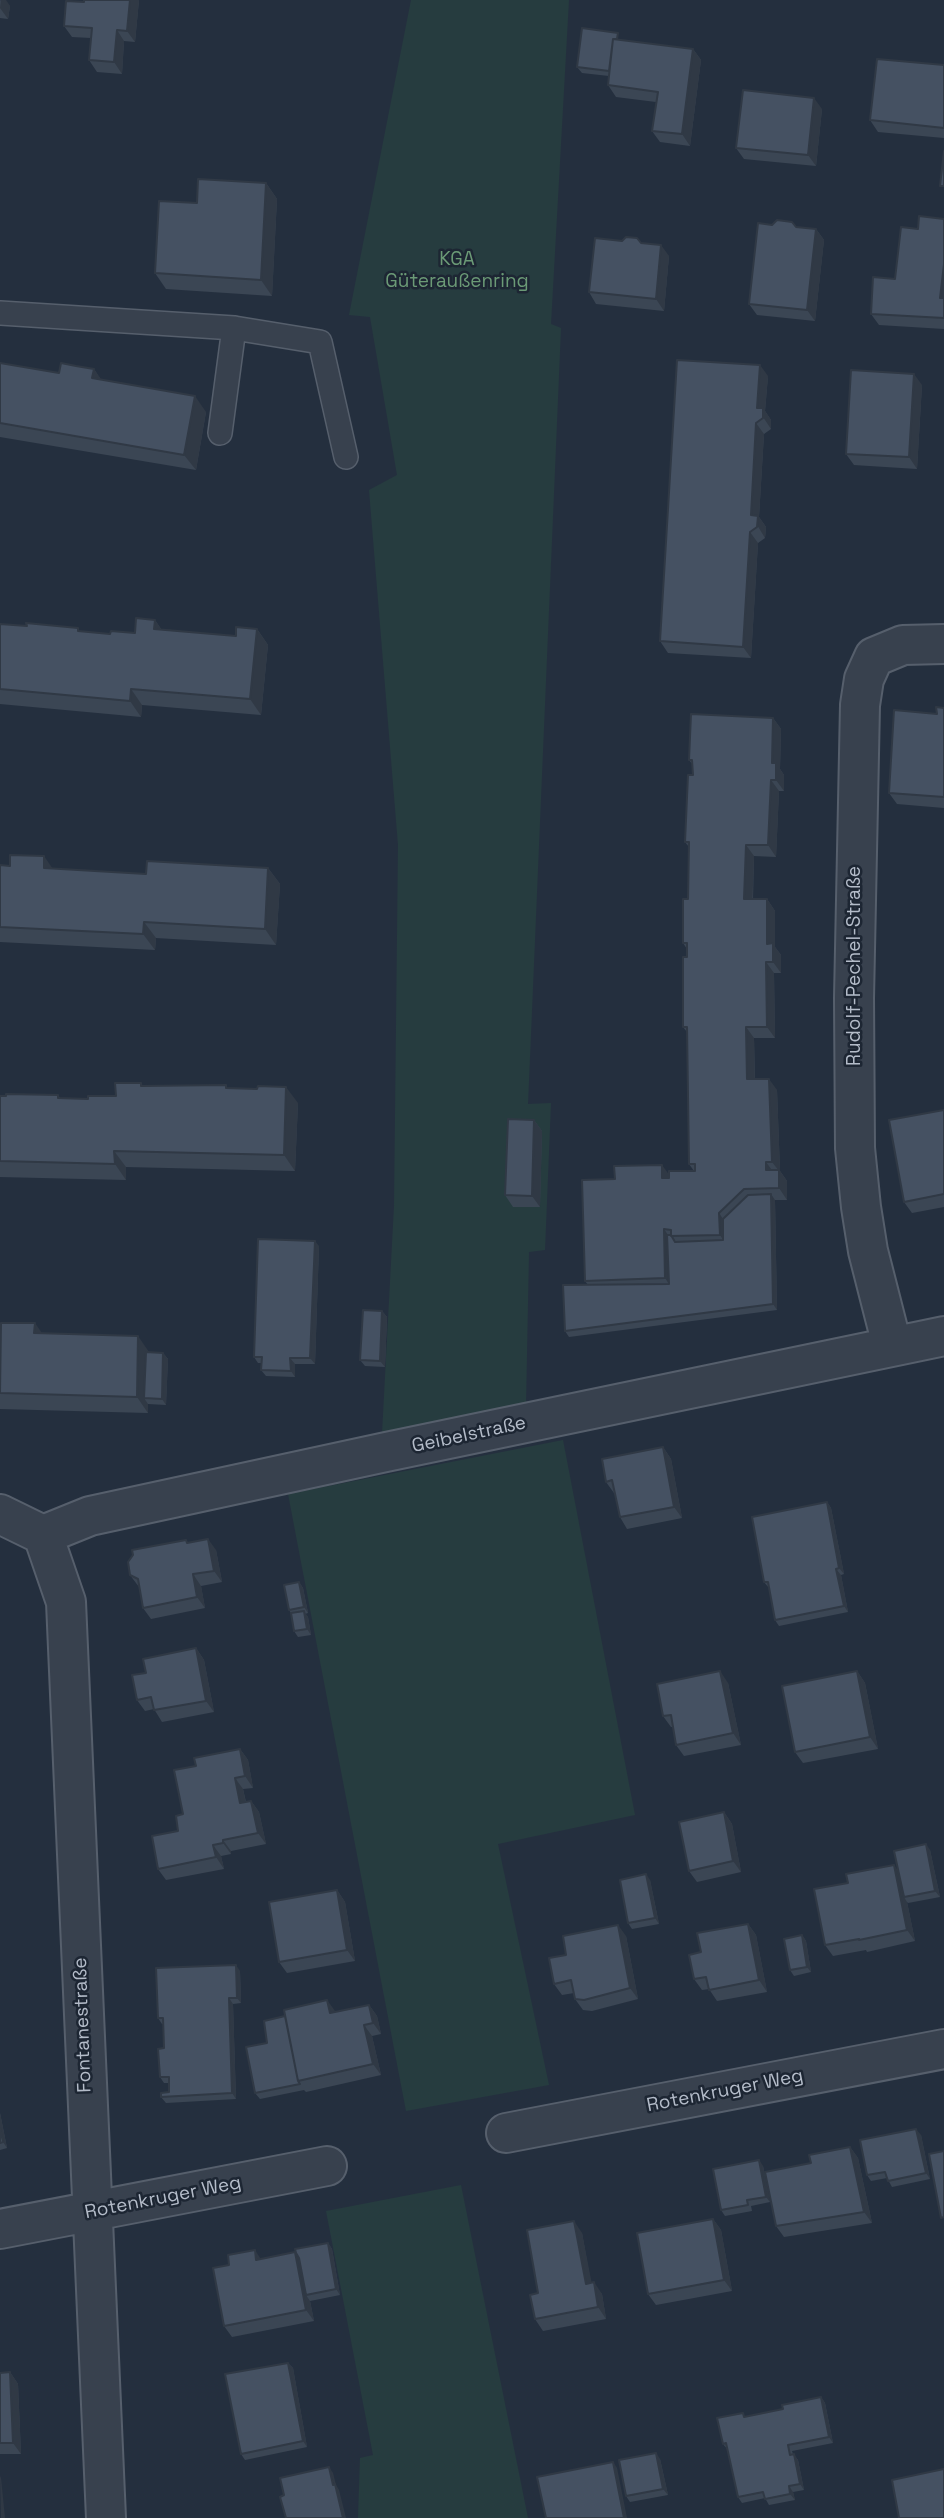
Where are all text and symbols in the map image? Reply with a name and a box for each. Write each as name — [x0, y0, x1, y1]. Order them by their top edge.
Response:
park label: KGA Güteraußenring — [385, 249, 529, 293]
street label: Rudolf-Pechel-Straße — [844, 866, 866, 1066]
street label: Geibelstraße — [410, 1412, 528, 1458]
street label: Fontanestraße — [69, 1957, 97, 2093]
street label: Rotenkruger Weg — [645, 2065, 805, 2117]
street label: Rotenkruger Weg — [83, 2172, 243, 2224]

